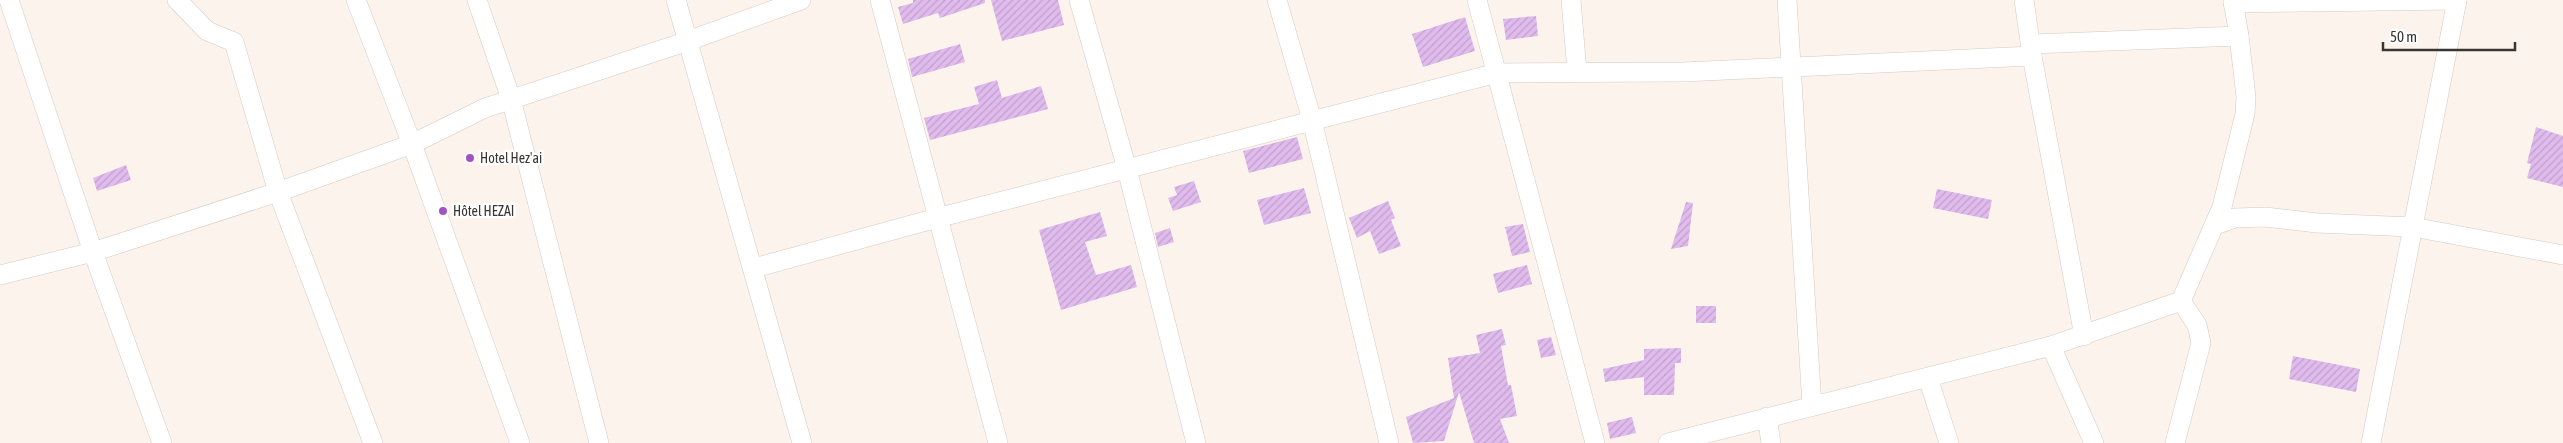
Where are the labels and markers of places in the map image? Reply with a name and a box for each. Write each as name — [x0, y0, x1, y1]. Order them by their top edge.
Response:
place label: Hotel Hez'ai — [480, 150, 542, 166]
marker: Hotel Hez'ai — [464, 152, 476, 164]
place label: Hôtel HEZAI — [453, 203, 514, 219]
marker: Hôtel HEZAI — [437, 205, 449, 217]

